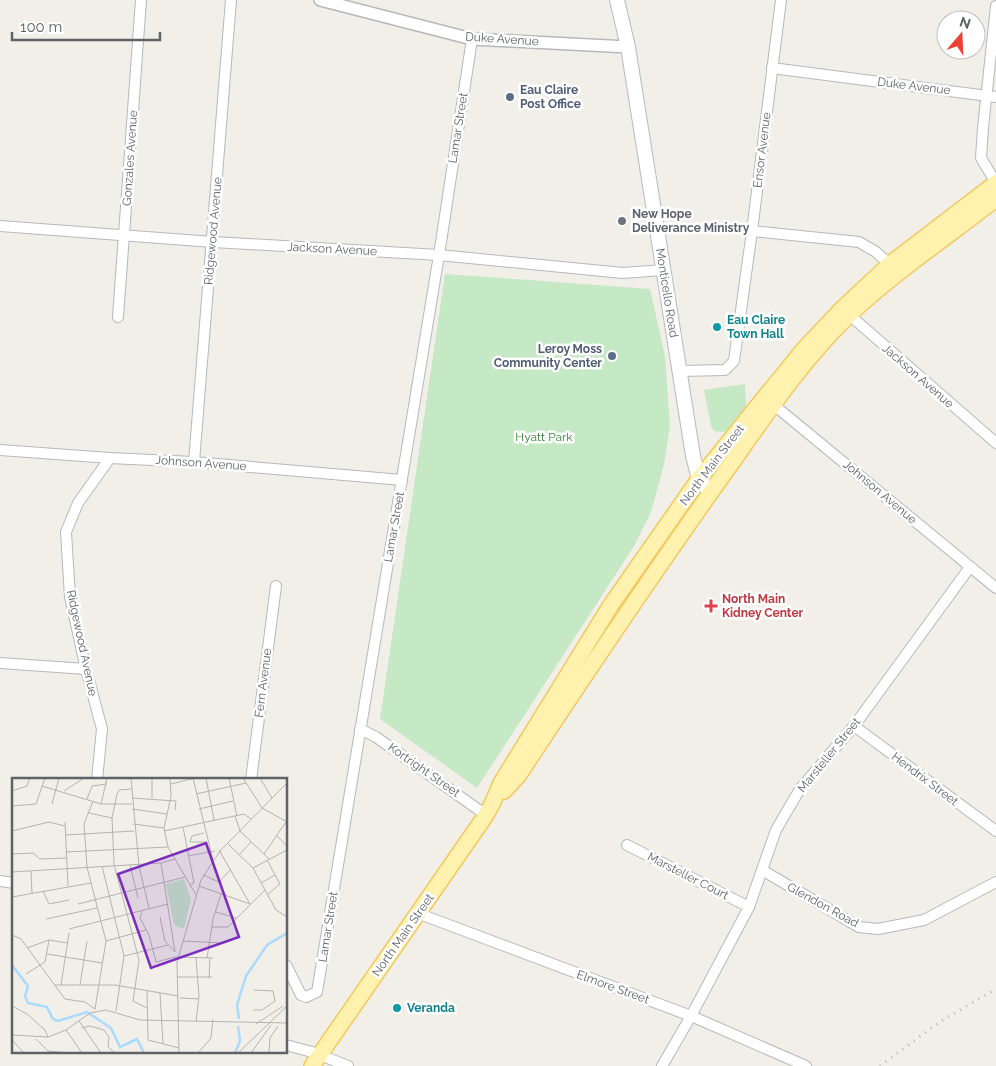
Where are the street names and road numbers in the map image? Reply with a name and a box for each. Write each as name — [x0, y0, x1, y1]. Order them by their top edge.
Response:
street label: Duke Avenue — [465, 29, 539, 49]
street label: Duke Avenue — [877, 75, 951, 97]
street label: Lamar Street — [446, 92, 470, 164]
street label: Gonzales Avenue — [120, 110, 140, 206]
street label: Ensor Avenue — [750, 111, 774, 189]
street label: Ridgewood Avenue — [201, 176, 225, 286]
street label: Jackson Avenue — [287, 240, 377, 258]
street label: Monticello Road — [653, 247, 681, 339]
street label: Jackson Avenue — [879, 341, 957, 411]
street label: North Main Street — [677, 422, 747, 508]
street label: Johnson Avenue — [155, 453, 247, 473]
street label: Johnson Avenue — [840, 457, 920, 527]
street label: Lamar Street — [381, 491, 407, 563]
street label: Ridgewood Avenue — [64, 589, 100, 697]
street label: Fern Avenue — [252, 648, 274, 718]
street label: Marsteller Street — [795, 715, 863, 795]
street label: Kortright Street — [385, 740, 463, 800]
street label: Hendrix Street — [889, 749, 961, 809]
street label: Marsteller Court — [645, 849, 731, 903]
street label: Glendon Road — [785, 880, 861, 930]
street label: Lamar Street — [316, 891, 340, 963]
street label: North Main Street — [369, 891, 437, 979]
street label: Elmore Street — [575, 967, 651, 1007]

